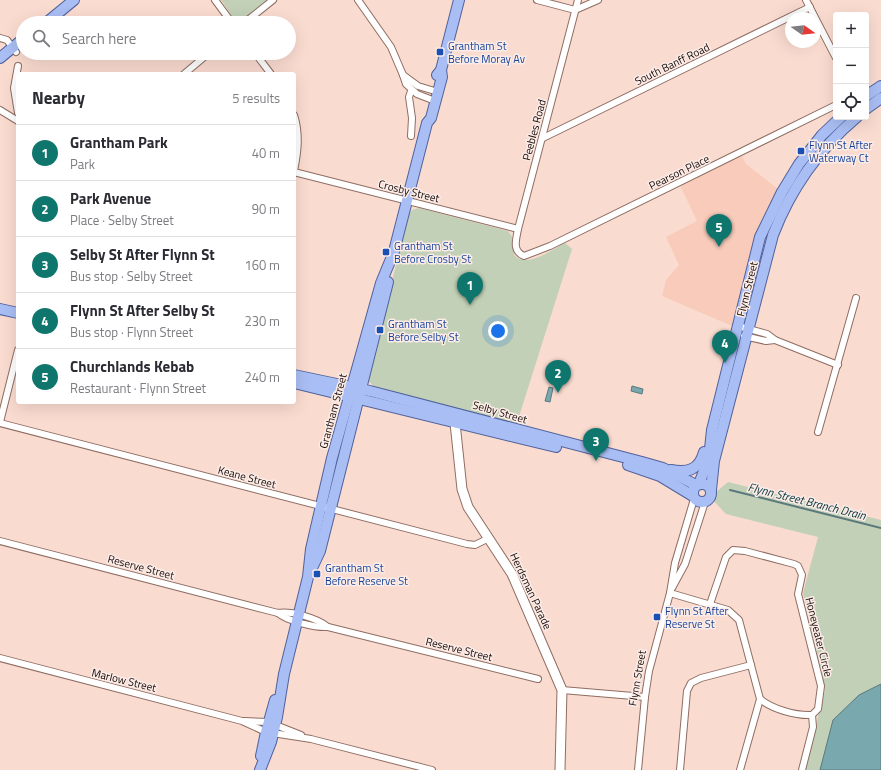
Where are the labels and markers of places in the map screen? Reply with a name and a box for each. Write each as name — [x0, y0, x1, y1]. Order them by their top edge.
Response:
place label: Grantham St Before Moray Av — [448, 38, 526, 67]
marker: Grantham St Before Moray Av — [435, 47, 445, 57]
place label: Flynn St After Waterway Ct — [809, 137, 873, 166]
marker: Flynn St After Waterway Ct — [796, 146, 806, 156]
pin: 5 — [706, 214, 732, 247]
place label: Grantham St Before Crosby St — [394, 238, 471, 267]
marker: Grantham St Before Crosby St — [381, 247, 391, 257]
pin: 1 — [457, 272, 483, 305]
place label: Grantham St Before Selby St — [388, 316, 459, 345]
marker: Grantham St Before Selby St — [375, 325, 385, 335]
pin: 4 — [712, 330, 738, 363]
pin: 2 — [545, 360, 571, 393]
pin: 3 — [583, 428, 609, 461]
place label: Grantham St Before Reserve St — [325, 560, 408, 589]
marker: Grantham St Before Reserve St — [312, 569, 322, 579]
place label: Flynn St After Reserve St — [665, 603, 729, 632]
marker: Flynn St After Reserve St — [652, 612, 662, 622]

